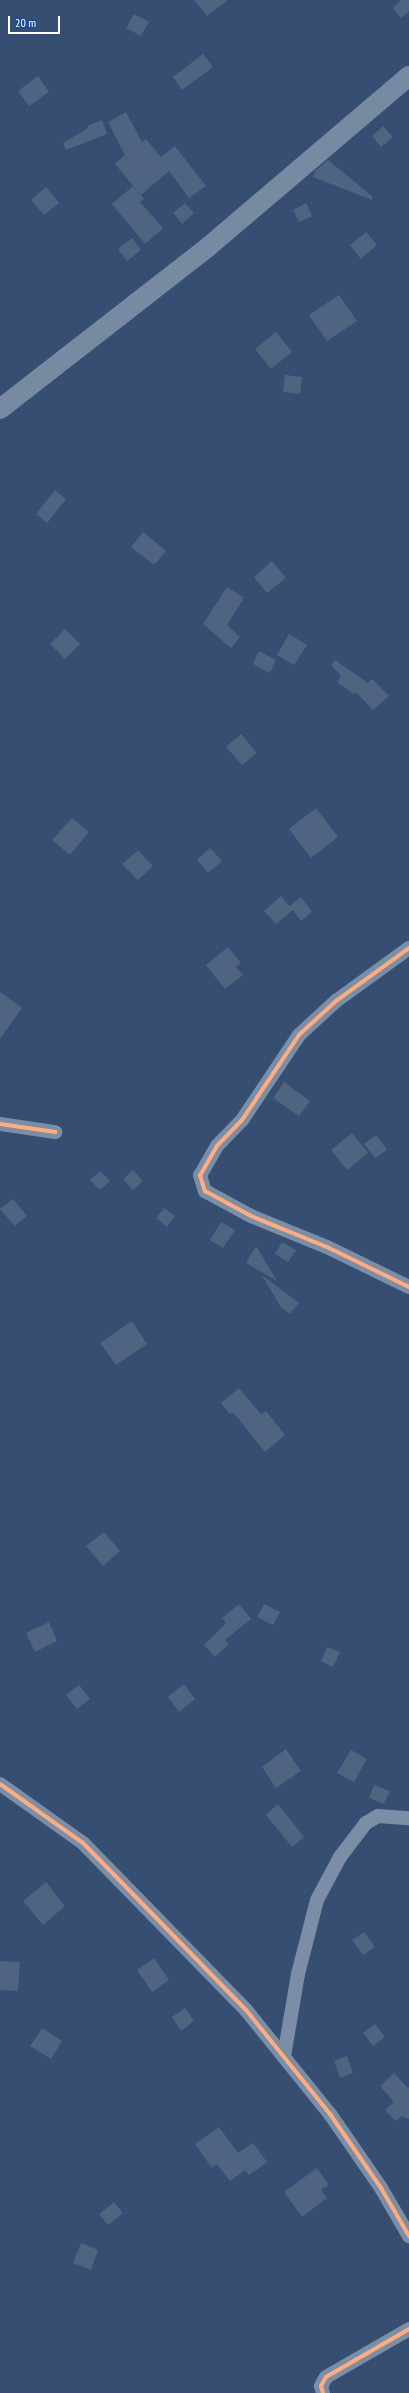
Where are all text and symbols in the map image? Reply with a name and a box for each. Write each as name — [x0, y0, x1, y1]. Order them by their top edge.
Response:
scale bar — [10, 8, 62, 34]
text: 20 m — [15, 15, 36, 30]

